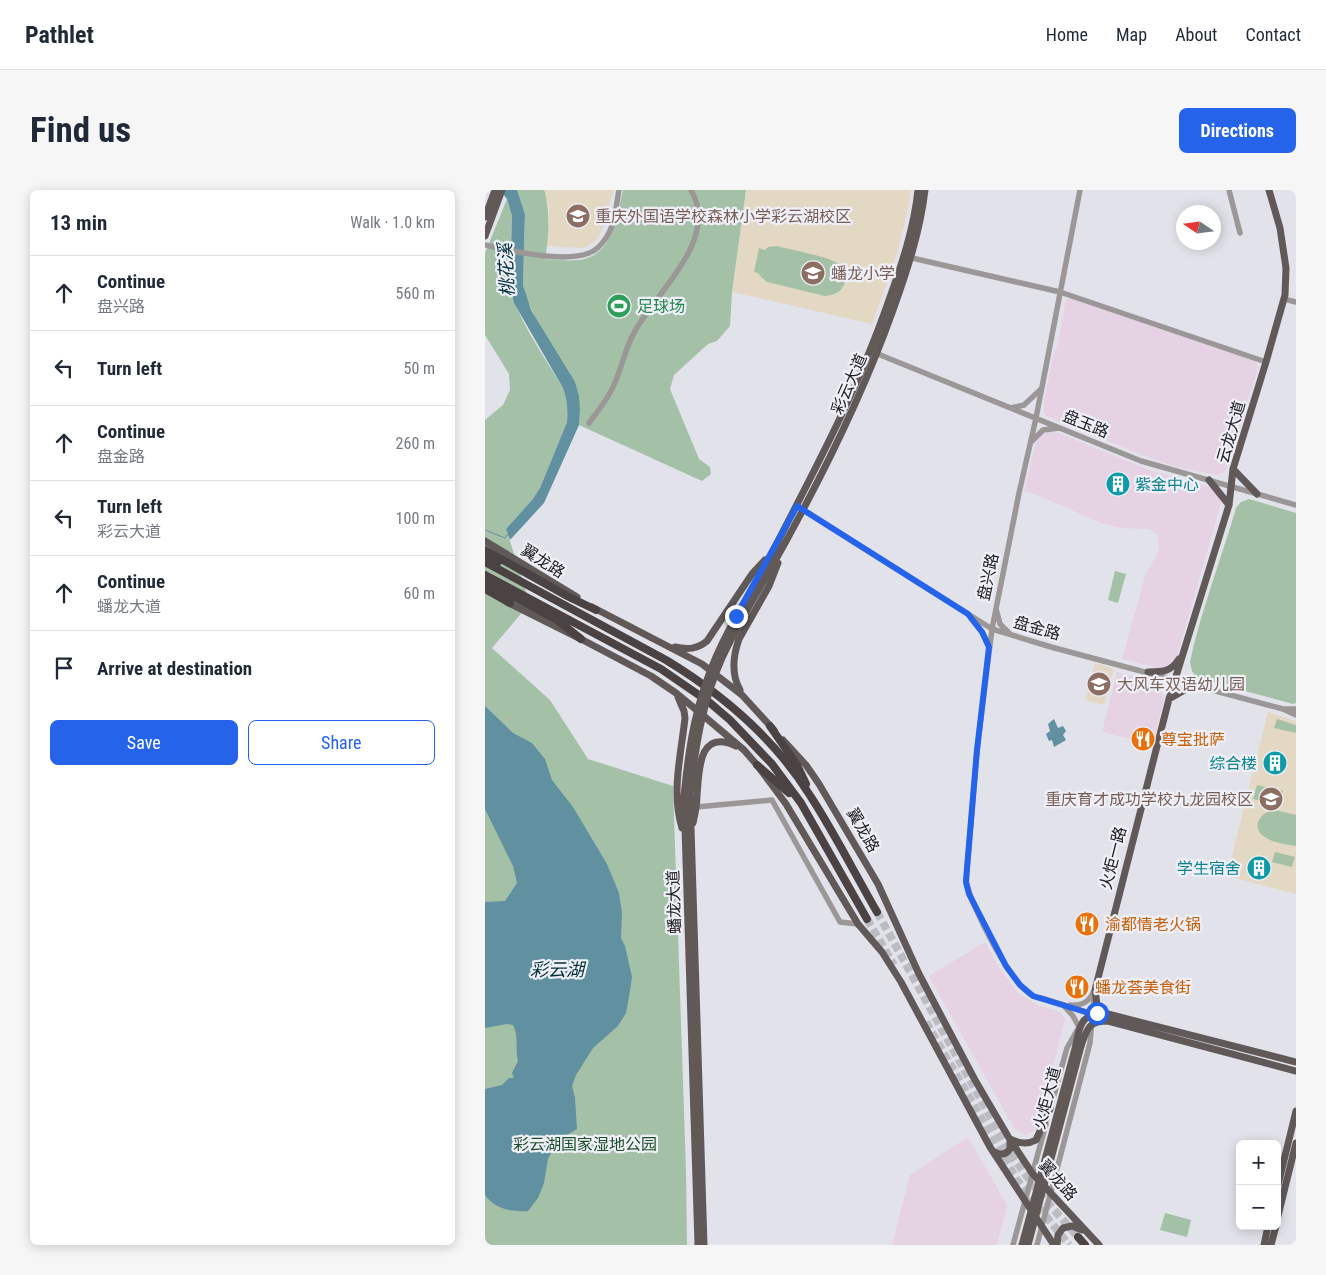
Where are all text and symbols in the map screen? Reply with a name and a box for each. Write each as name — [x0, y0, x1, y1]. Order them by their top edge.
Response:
text: Pathlet — [25, 21, 94, 49]
text: Home — [1046, 24, 1088, 45]
text: Map — [1116, 24, 1147, 45]
text: About — [1175, 24, 1217, 45]
text: Contact — [1245, 24, 1301, 45]
button: Directions — [1179, 108, 1296, 153]
text: Find us — [30, 110, 131, 151]
school or university icon: 重庆外国语学校森林小学彩云湖校区 — [565, 203, 591, 229]
north arrow — [1176, 205, 1221, 250]
place label: 重庆外国语学校森林小学彩云湖校区 — [595, 207, 851, 226]
text: 13 min — [50, 211, 107, 235]
text: Walk · 1.0 km — [350, 213, 435, 232]
water label: 桃花溪 — [494, 240, 518, 298]
school or university icon: 蟠龙小学 — [800, 260, 826, 286]
place label: 蟠龙小学 — [831, 264, 895, 283]
text: Continue — [97, 270, 165, 293]
icon: ahead — [50, 279, 78, 307]
text: 560 m — [396, 284, 435, 303]
sports icon: 足球场 — [606, 293, 632, 319]
text: 盘兴路 — [97, 297, 145, 316]
place label: 足球场 — [637, 297, 685, 316]
street label: 彩云大道 — [827, 351, 871, 417]
icon: left — [50, 354, 78, 382]
text: Turn left — [97, 357, 162, 380]
text: 50 m — [403, 359, 435, 378]
street label: 云龙大道 — [1213, 399, 1249, 465]
street label: 盘玉路 — [1060, 406, 1112, 442]
text: Continue — [97, 420, 165, 443]
icon: ahead — [50, 429, 78, 457]
text: 260 m — [396, 434, 435, 453]
text: 盘金路 — [97, 447, 145, 466]
building icon: 紫金中心 — [1105, 471, 1131, 497]
place label: 紫金中心 — [1135, 475, 1199, 494]
text: Turn left — [97, 495, 162, 518]
icon: left — [50, 504, 78, 532]
text: 100 m — [396, 509, 435, 528]
text: 彩云大道 — [97, 522, 161, 541]
street label: 翼龙路 — [518, 540, 568, 582]
street label: 盘兴路 — [974, 552, 1002, 602]
text: Continue — [97, 570, 165, 593]
icon: ahead — [50, 579, 78, 607]
text: 60 m — [403, 584, 435, 603]
text: 蟠龙大道 — [97, 597, 161, 616]
route end — [725, 605, 748, 628]
street label: 盘金路 — [1011, 612, 1063, 644]
icon: arrive — [50, 654, 78, 682]
text: Arrive at destination — [97, 657, 252, 680]
school or university icon: 大风车双语幼儿园 — [1086, 671, 1112, 697]
place label: 大风车双语幼儿园 — [1117, 675, 1245, 694]
button: Save — [50, 720, 238, 765]
button: Share — [248, 720, 435, 765]
restaurant icon: 尊宝批萨 — [1130, 726, 1156, 752]
place label: 尊宝批萨 — [1161, 730, 1225, 749]
building icon: 综合楼 — [1262, 750, 1288, 776]
place label: 综合楼 — [1209, 754, 1257, 773]
school or university icon: 重庆育才成功学校九龙园校区 — [1258, 786, 1284, 812]
place label: 重庆育才成功学校九龙园校区 — [1045, 790, 1253, 809]
street label: 翼龙路 — [843, 804, 883, 856]
street label: 火炬一路 — [1096, 825, 1130, 891]
building icon: 学生宿舍 — [1246, 855, 1272, 881]
place label: 学生宿舍 — [1177, 859, 1241, 878]
street label: 蟠龙大道 — [663, 870, 685, 934]
restaurant icon: 渝都情老火锅 — [1074, 911, 1100, 937]
place label: 渝都情老火锅 — [1105, 915, 1201, 934]
water label: 彩云湖 — [530, 959, 587, 980]
restaurant icon: 蟠龙荟美食街 — [1064, 974, 1090, 1000]
place label: 蟠龙荟美食街 — [1095, 978, 1191, 997]
route start — [1086, 1002, 1109, 1025]
street label: 火炬大道 — [1030, 1065, 1064, 1131]
park label: 彩云湖国家湿地公园 — [513, 1135, 657, 1154]
map controls — [1236, 1140, 1281, 1230]
button: + — [1236, 1140, 1281, 1185]
street label: 翼龙路 — [1035, 1156, 1081, 1204]
button: − — [1236, 1185, 1281, 1230]

